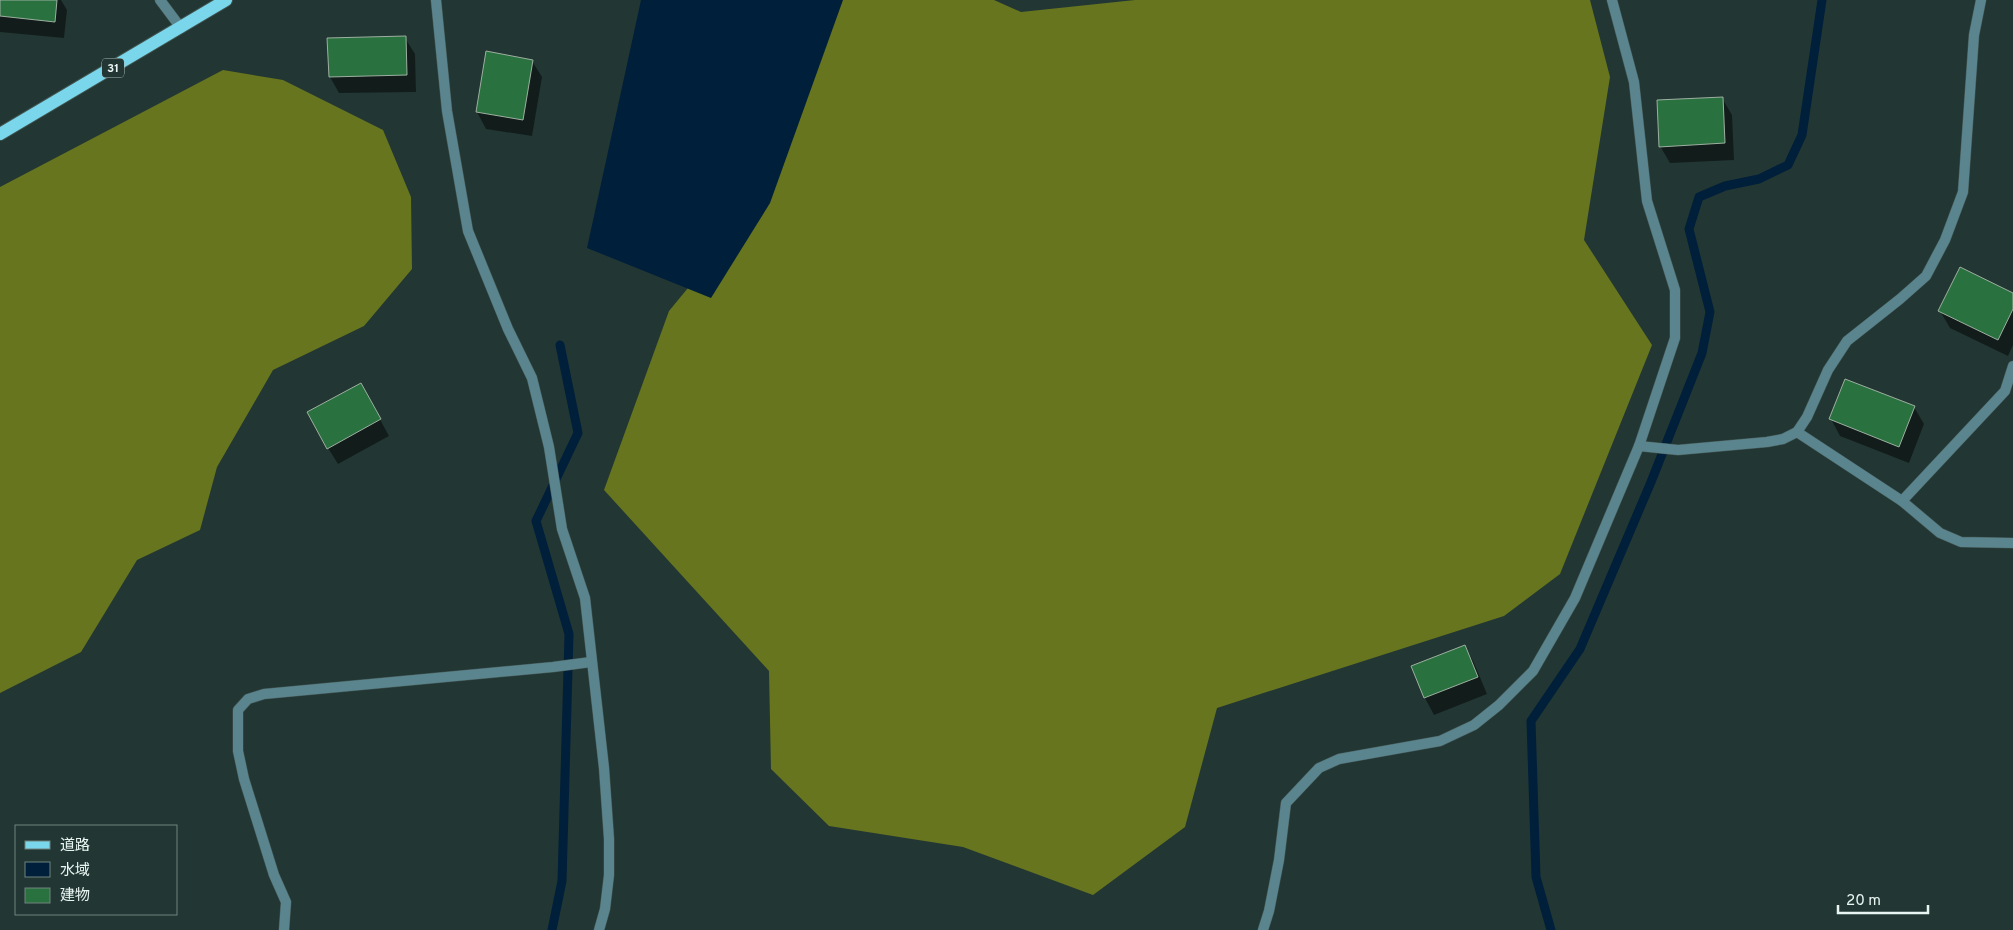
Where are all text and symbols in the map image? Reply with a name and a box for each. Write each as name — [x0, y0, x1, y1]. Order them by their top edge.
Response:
road number: 31 — [102, 58, 124, 78]
legend — [15, 825, 178, 915]
text: 道路 — [60, 837, 90, 856]
text: 水域 — [60, 862, 90, 881]
scale bar — [1838, 882, 1928, 914]
text: 建物 — [60, 887, 90, 906]
text: 20 m — [1846, 892, 1881, 911]

